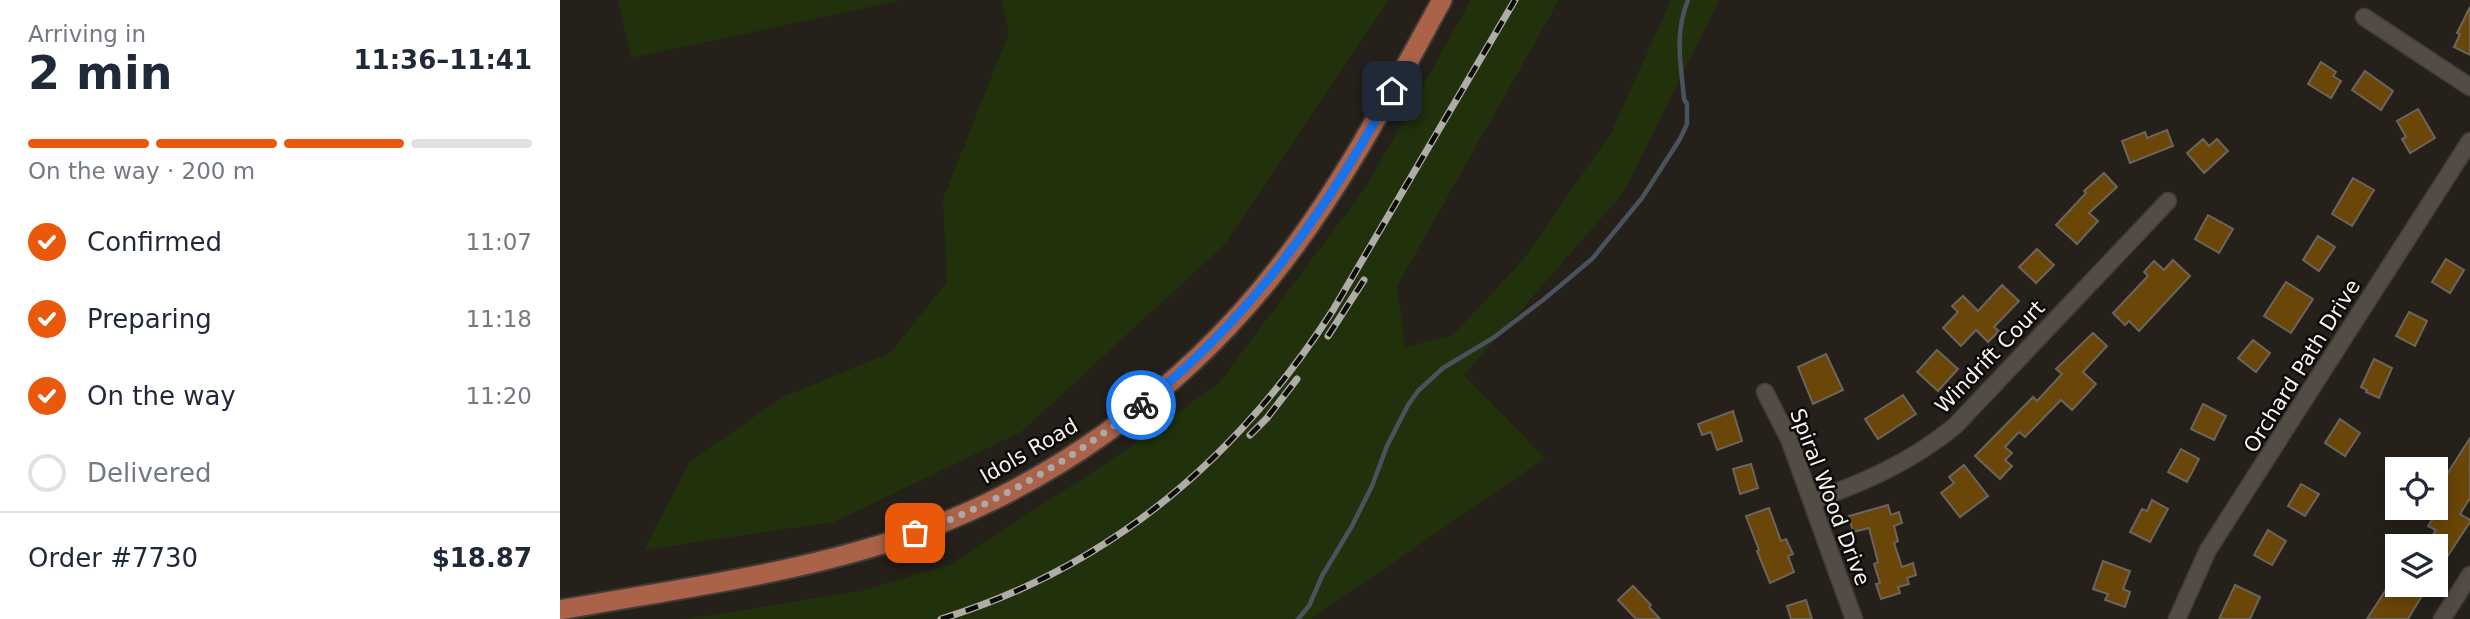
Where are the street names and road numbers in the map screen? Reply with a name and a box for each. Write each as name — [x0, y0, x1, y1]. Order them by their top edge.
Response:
street label: Orchard Path Drive — [2239, 275, 2365, 457]
street label: Windrift Court — [1930, 296, 2050, 418]
street label: Spiral Wood Drive — [1785, 405, 1875, 589]
street label: Idols Road — [976, 413, 1082, 489]

